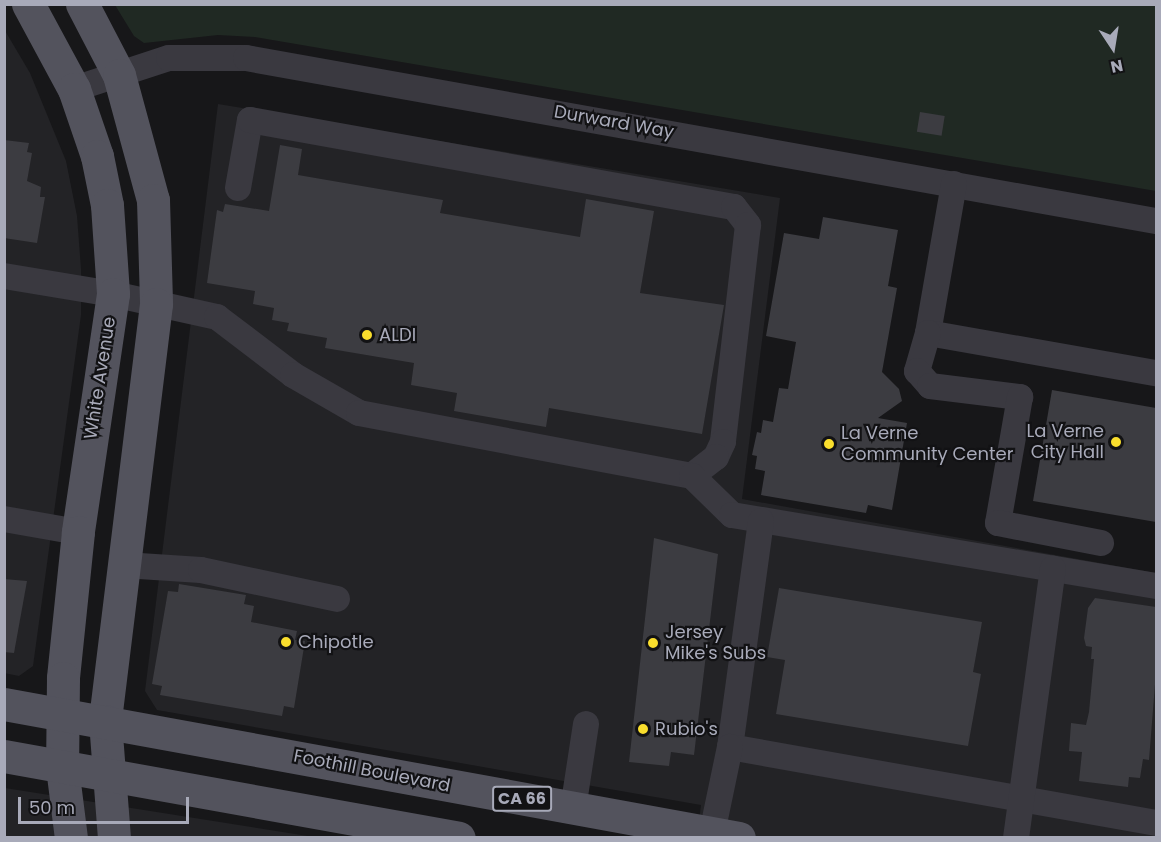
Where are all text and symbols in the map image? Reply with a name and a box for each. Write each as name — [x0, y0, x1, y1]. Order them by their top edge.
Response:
north arrow — [1083, 18, 1143, 78]
text: N — [1109, 54, 1125, 79]
street label: Durward Way — [552, 101, 676, 143]
street label: White Avenue — [80, 315, 120, 441]
place label: ALDI — [379, 324, 416, 346]
marker: ALDI — [360, 328, 374, 342]
place label: La Verne City Hall — [1027, 421, 1104, 464]
place label: La Verne Community Center — [841, 423, 1013, 466]
marker: La Verne City Hall — [1109, 435, 1123, 449]
marker: La Verne Community Center — [822, 437, 836, 451]
place label: Jersey Mike's Subs — [665, 622, 766, 664]
place label: Chipotle — [298, 631, 374, 653]
marker: Chipotle — [279, 635, 293, 649]
marker: Jersey Mike's Subs — [646, 636, 660, 650]
place label: Rubio's — [655, 718, 718, 740]
marker: Rubio's — [636, 722, 650, 736]
street label: Foothill Boulevard — [292, 745, 452, 797]
scale bar — [21, 785, 192, 823]
road number: CA 66 — [492, 786, 552, 812]
text: 50 m — [29, 795, 75, 820]

